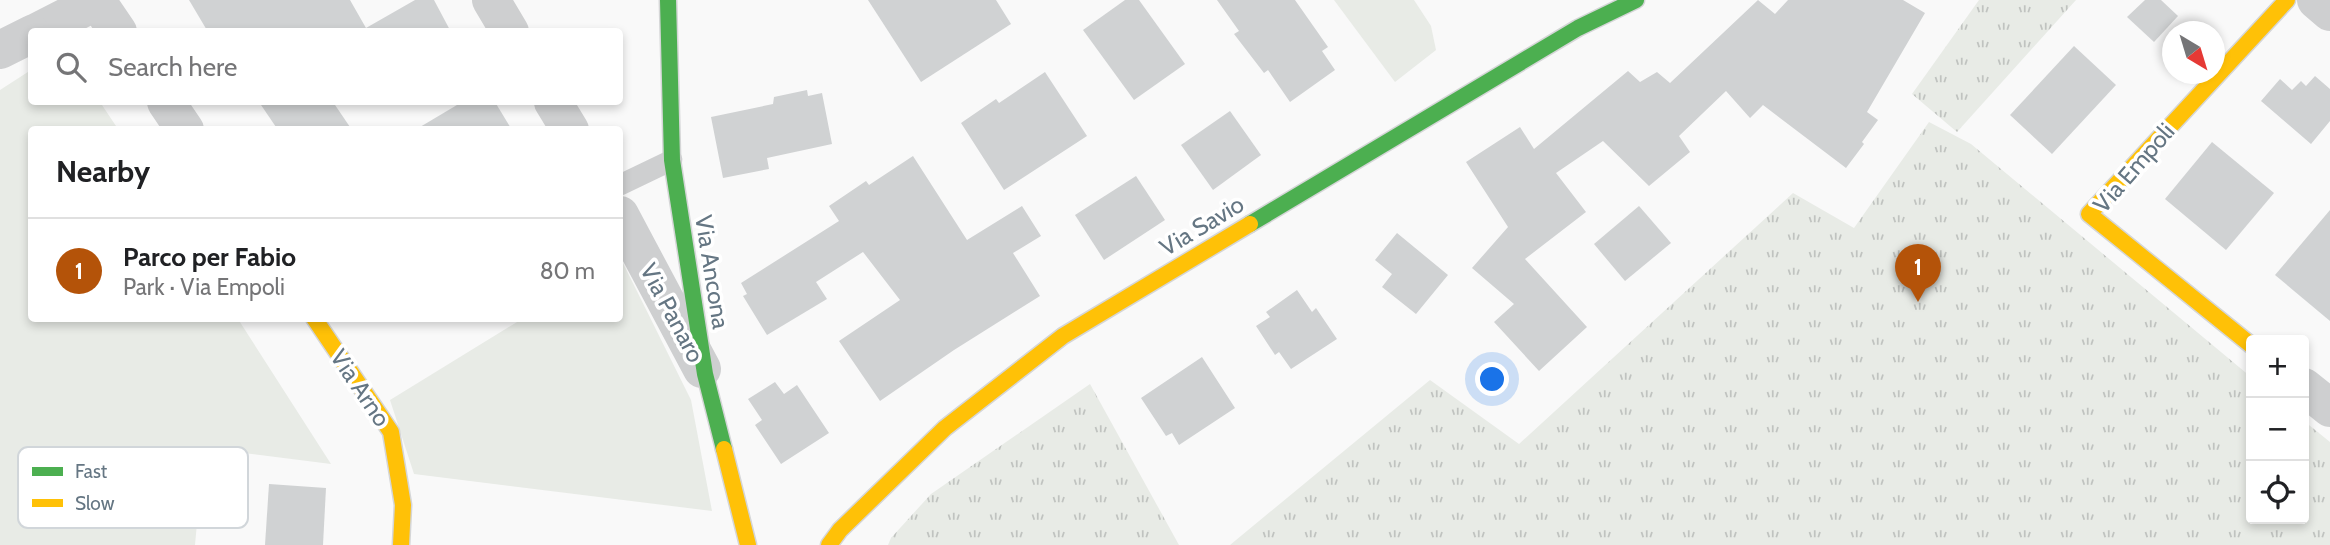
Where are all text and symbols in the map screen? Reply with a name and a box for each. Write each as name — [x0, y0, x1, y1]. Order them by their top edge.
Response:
north arrow — [2162, 21, 2225, 84]
search box — [28, 28, 623, 105]
icon: search — [52, 48, 90, 86]
text: Search here — [108, 51, 237, 83]
street label: Via Empoli — [2087, 117, 2180, 218]
text: Nearby — [56, 153, 150, 190]
street label: Via Savio — [1154, 189, 1249, 262]
street label: Via Ancona — [689, 213, 736, 331]
text: Parco per Fabio — [123, 241, 296, 273]
pin: 1 — [1895, 244, 1941, 302]
text: 1 — [75, 257, 83, 285]
text: 80 m — [540, 257, 595, 285]
street label: Via Panaro — [634, 258, 711, 367]
text: Park · Via Empoli — [123, 273, 285, 301]
map controls — [2246, 335, 2309, 524]
button: + — [2246, 335, 2309, 398]
street label: Via Arno — [324, 344, 397, 432]
your location — [1475, 362, 1509, 396]
button: − — [2246, 398, 2309, 461]
legend — [18, 447, 248, 528]
text: Fast — [75, 460, 108, 483]
button: locate — [2246, 461, 2309, 524]
text: Slow — [75, 492, 115, 515]

